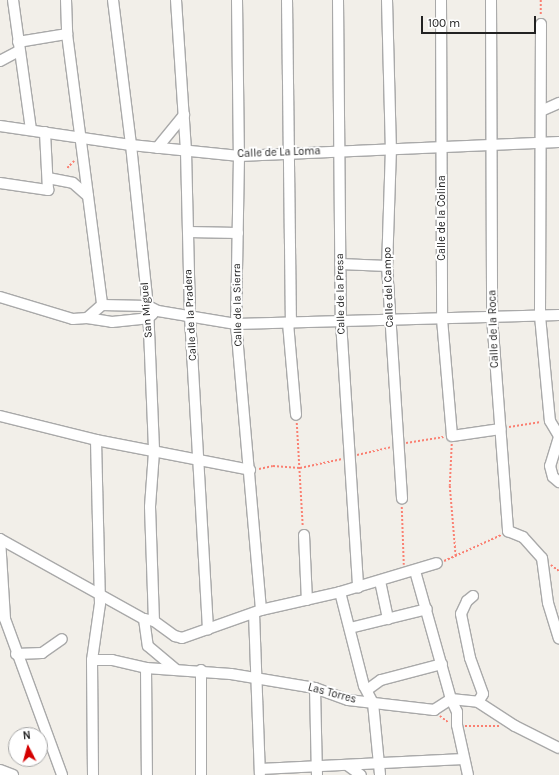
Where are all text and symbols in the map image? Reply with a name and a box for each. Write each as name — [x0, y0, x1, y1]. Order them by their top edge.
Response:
scale bar — [423, 8, 538, 34]
text: 100 m — [428, 16, 460, 30]
street label: Calle de La Loma — [237, 145, 321, 161]
street label: Calle de la Colina — [435, 175, 449, 261]
street label: Calle del Campo — [381, 246, 397, 328]
street label: Calle de la Presa — [334, 253, 348, 335]
street label: Calle de la Sierra — [231, 263, 245, 347]
street label: Calle de la Pradera — [182, 269, 200, 361]
street label: San Miguel — [138, 282, 156, 338]
street label: Calle de la Roca — [486, 290, 502, 368]
street label: Las Torres — [306, 681, 358, 707]
north arrow — [8, 727, 48, 767]
text: N — [22, 729, 31, 742]

